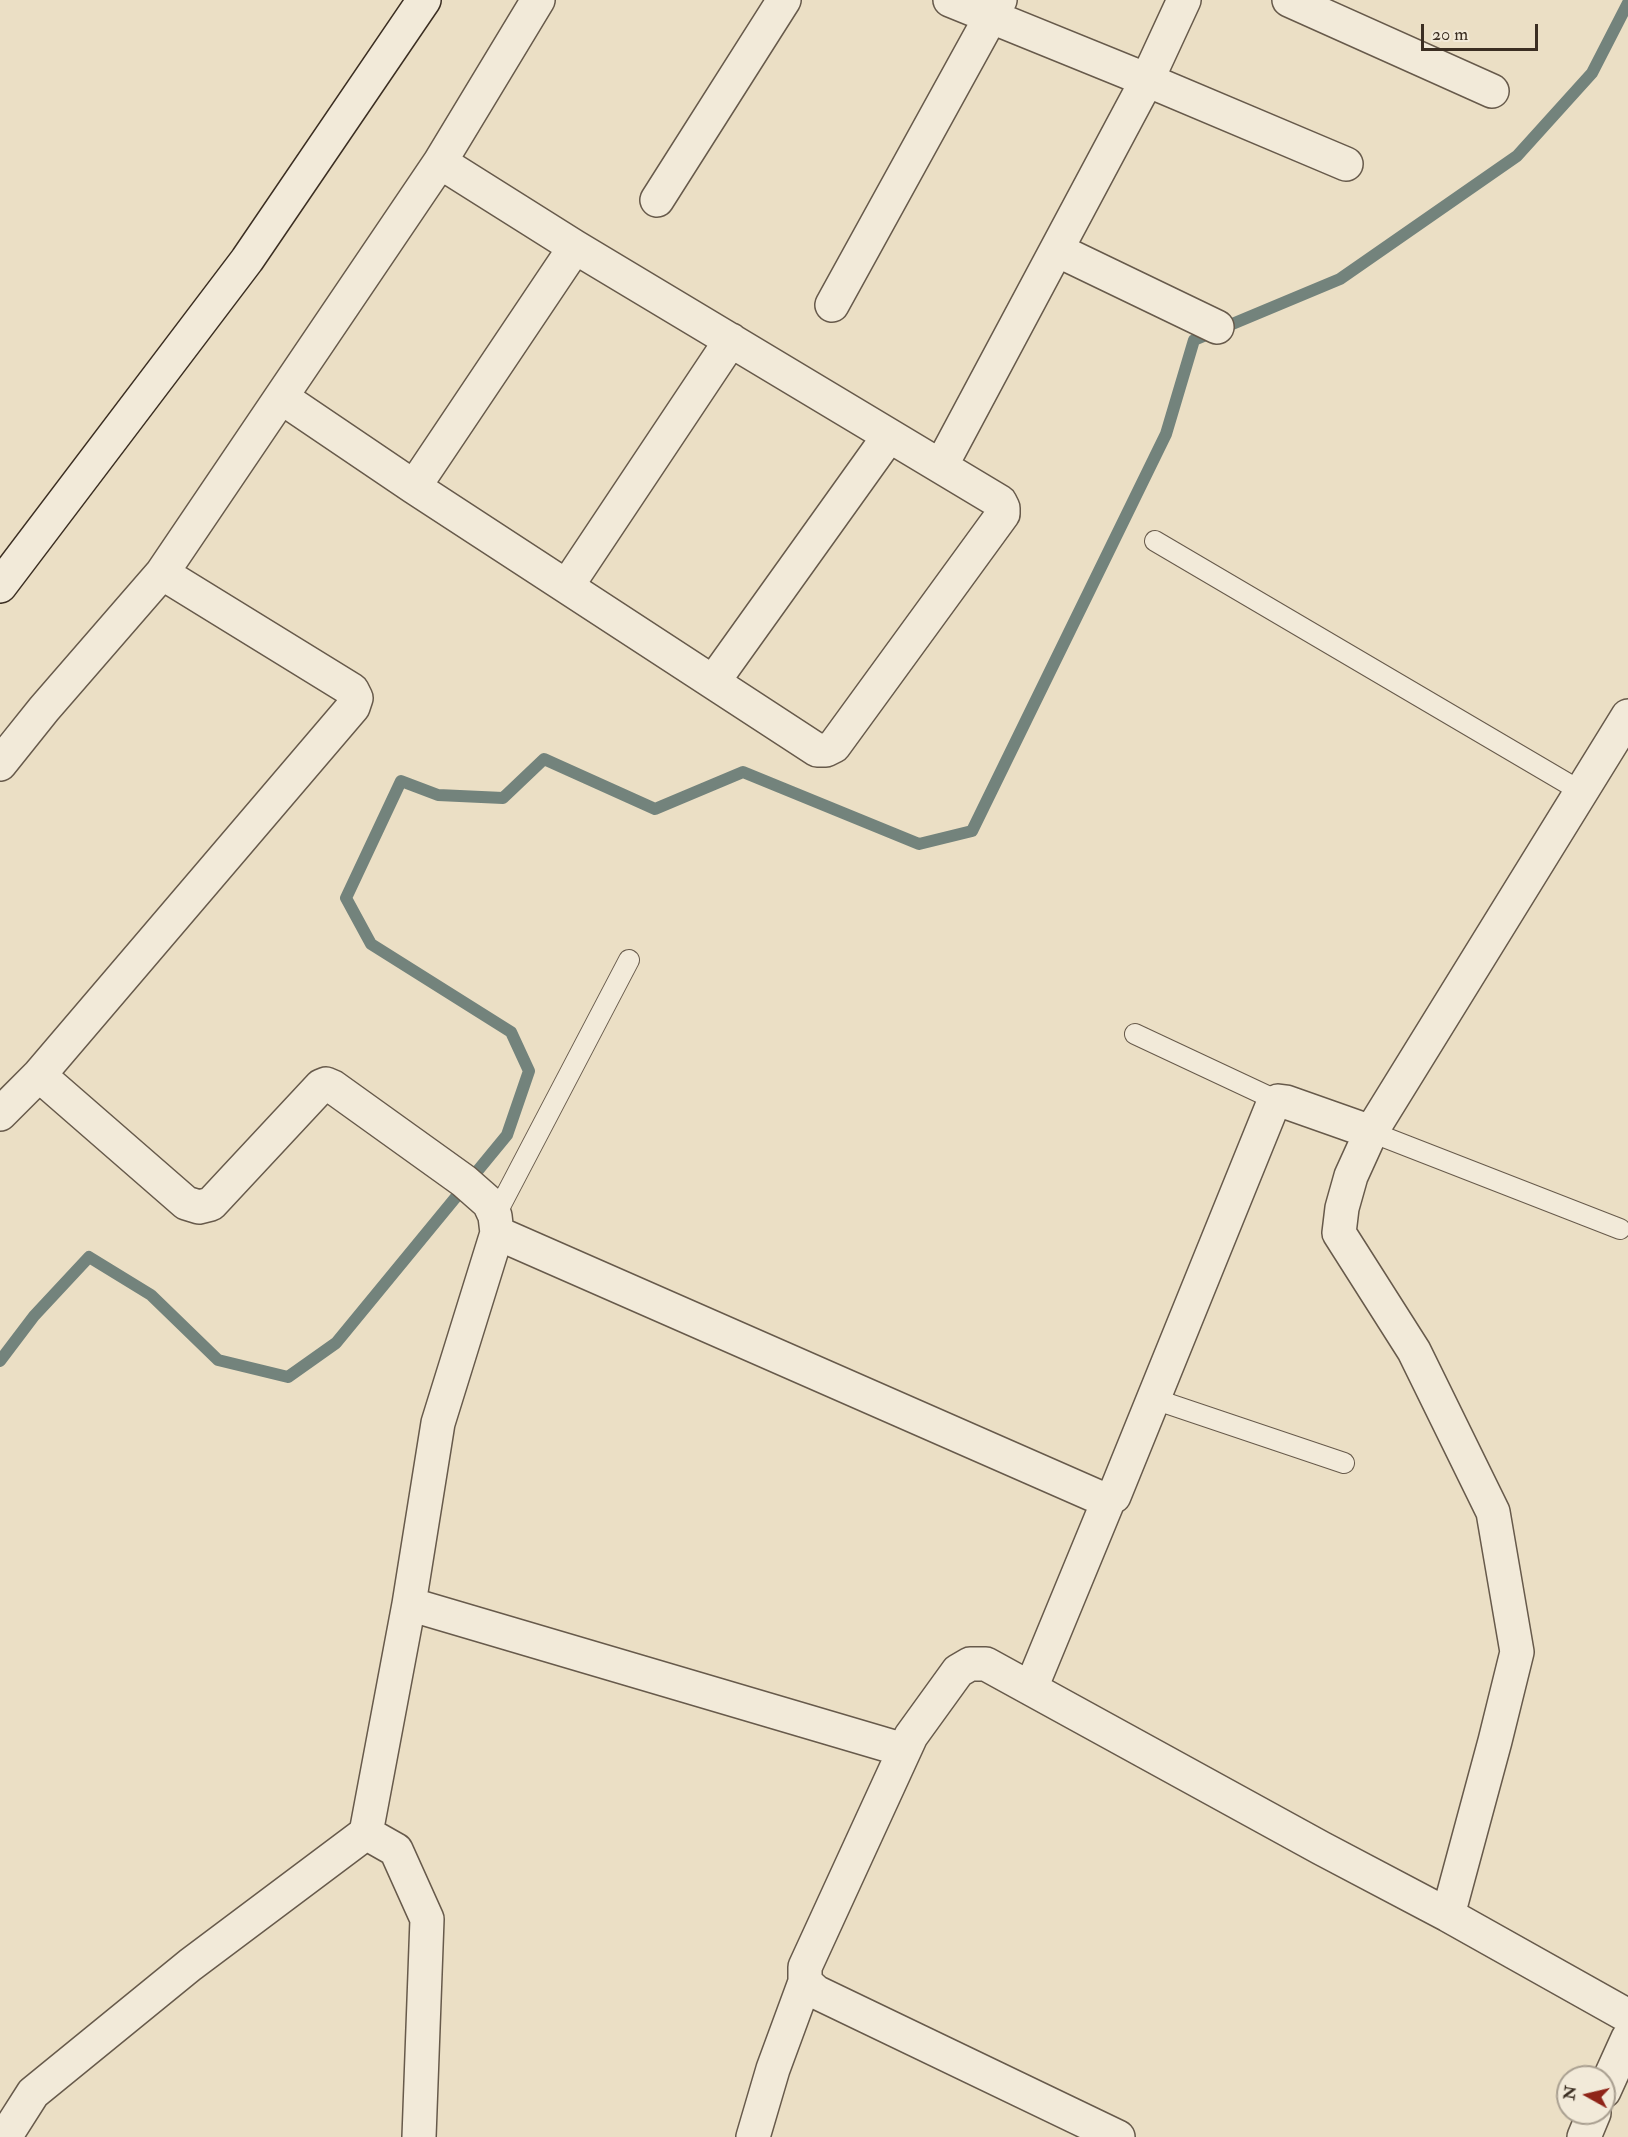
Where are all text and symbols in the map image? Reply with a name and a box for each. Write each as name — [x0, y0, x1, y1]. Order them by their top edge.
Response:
scale bar — [1424, 12, 1541, 50]
text: 20 m — [1432, 23, 1468, 46]
north arrow — [1556, 2065, 1616, 2125]
text: N — [1559, 2084, 1581, 2101]

